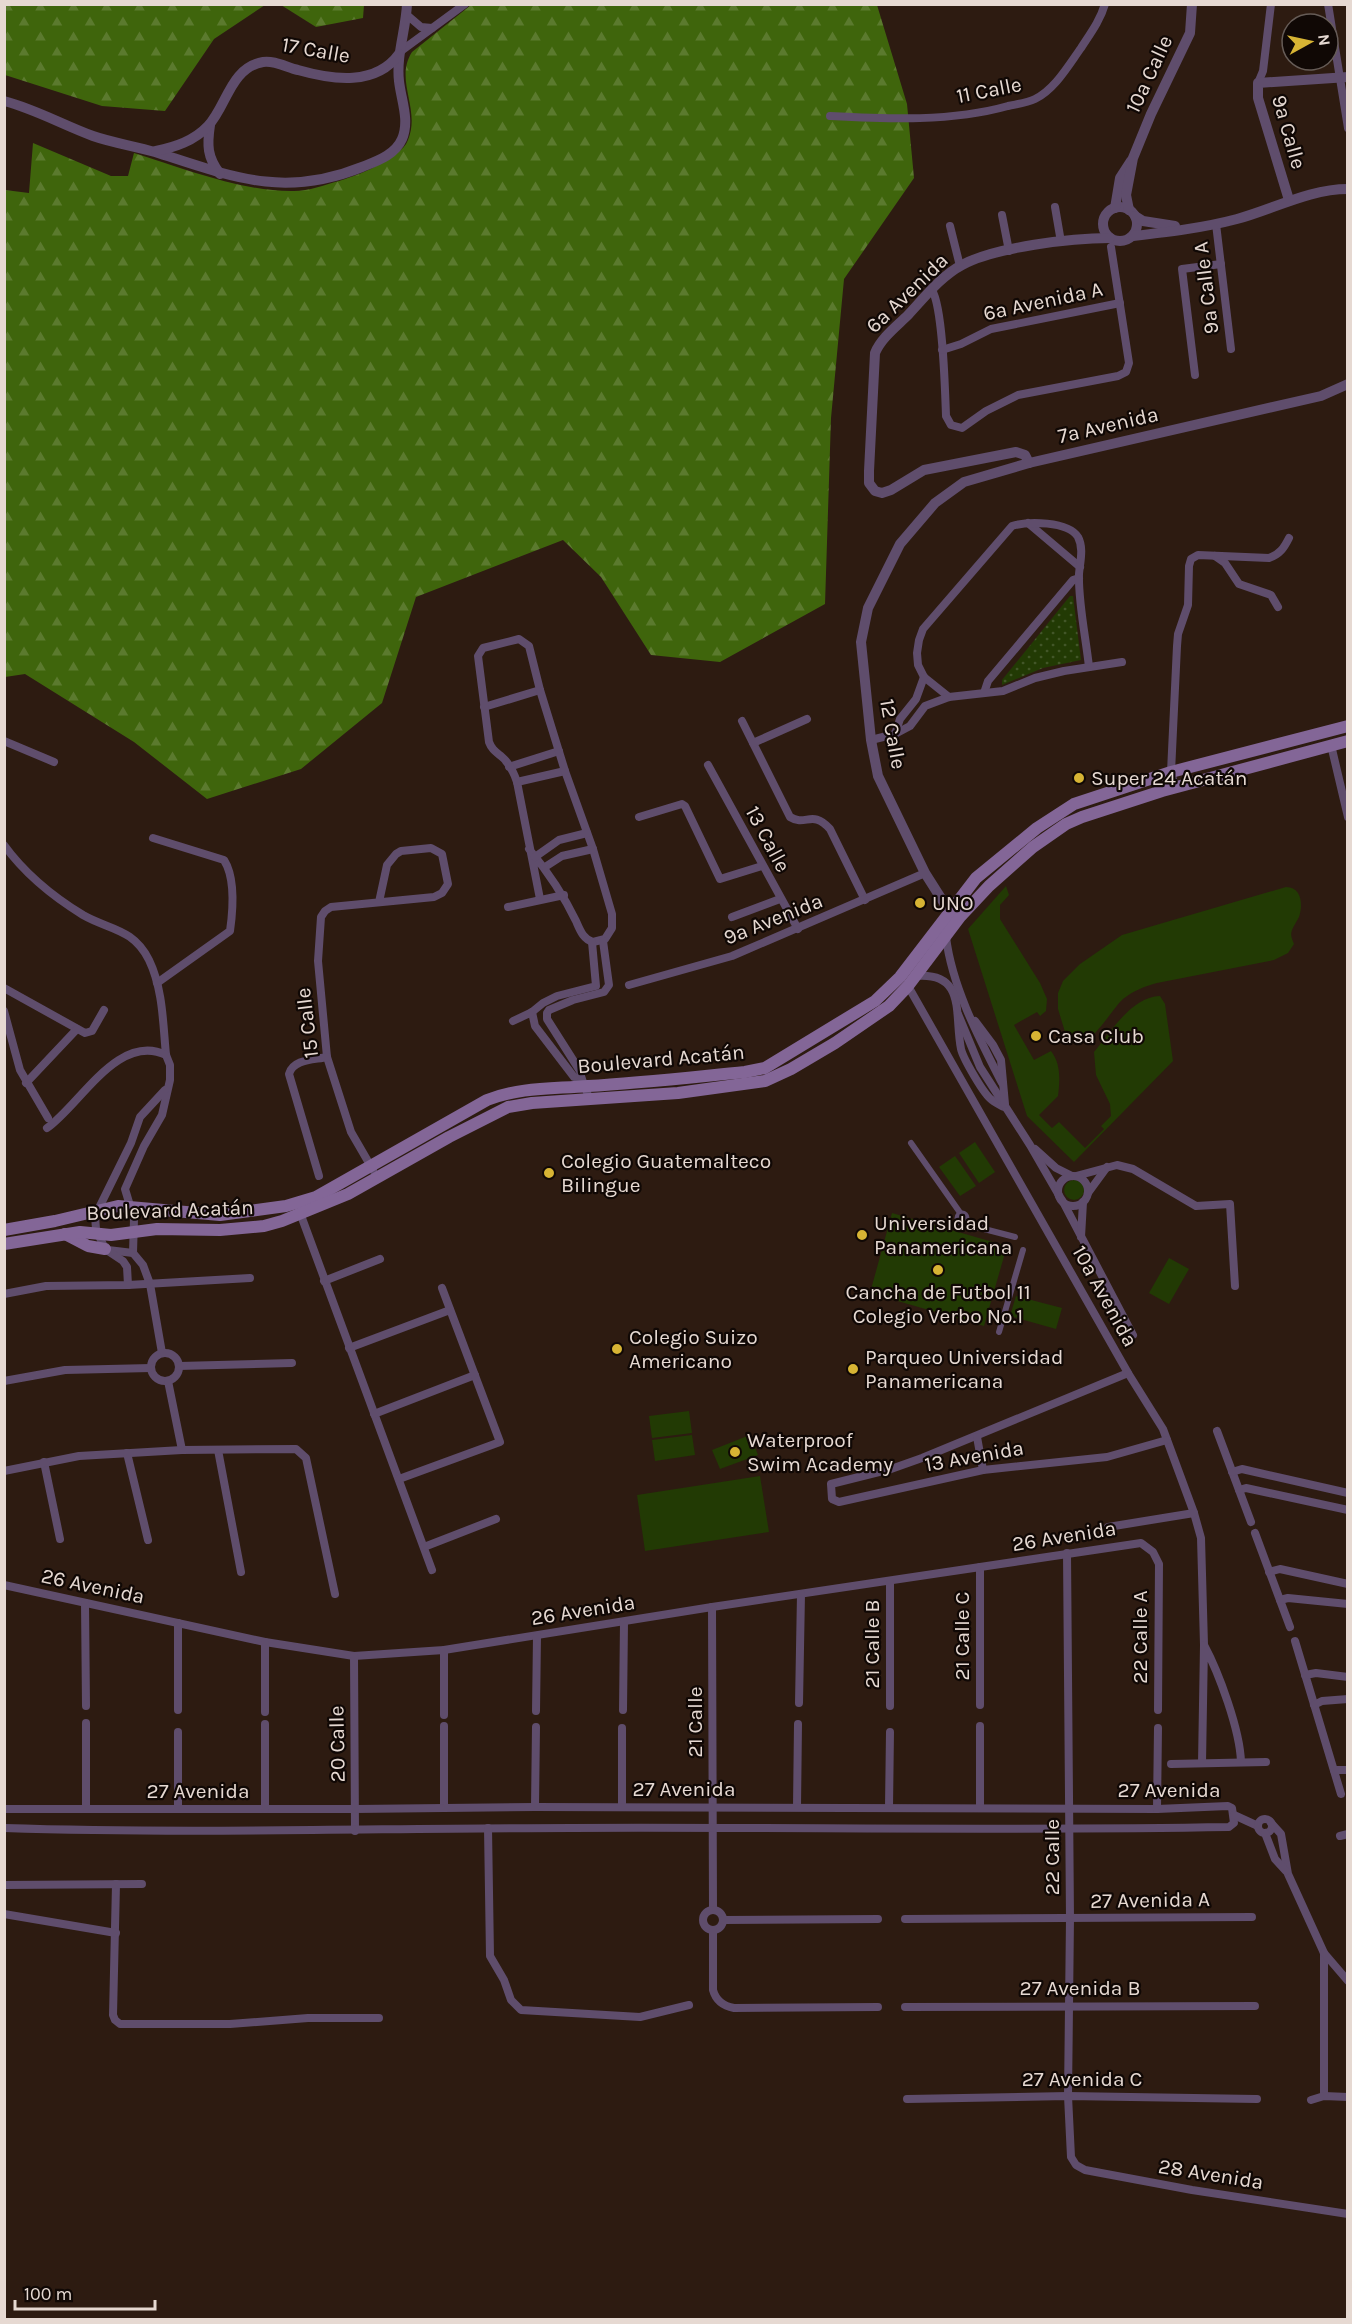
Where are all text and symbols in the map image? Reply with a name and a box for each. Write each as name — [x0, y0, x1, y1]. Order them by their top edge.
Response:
north arrow — [1280, 12, 1340, 72]
street label: 10a Calle — [1121, 31, 1177, 117]
street label: 17 Calle — [280, 32, 352, 68]
text: N — [1314, 33, 1335, 47]
street label: 11 Calle — [954, 72, 1024, 108]
street label: 9a Calle — [1267, 92, 1311, 172]
street label: 9a Calle A — [1188, 241, 1224, 335]
street label: 6a Avenida — [861, 248, 953, 338]
street label: 6a Avenida A — [981, 277, 1105, 325]
street label: 7a Avenida — [1055, 402, 1161, 448]
street label: 12 Calle — [875, 697, 911, 771]
place label: Super 24 Acatán — [1091, 766, 1248, 790]
marker: Super 24 Acatán — [1072, 771, 1086, 785]
street label: 13 Calle — [741, 802, 795, 876]
street label: 9a Avenida — [720, 888, 826, 950]
place label: UNO — [932, 891, 974, 915]
marker: UNO — [913, 896, 927, 910]
street label: 15 Calle — [291, 986, 323, 1060]
place label: Casa Club — [1048, 1024, 1144, 1048]
marker: Casa Club — [1029, 1029, 1043, 1043]
street label: Boulevard Acatán — [576, 1040, 746, 1078]
place label: Colegio Guatemalteco Bilingue — [561, 1149, 771, 1197]
marker: Colegio Guatemalteco Bilingue — [542, 1166, 556, 1180]
street label: Boulevard Acatán — [86, 1195, 254, 1225]
place label: Universidad Panamericana — [874, 1211, 1012, 1259]
marker: Universidad Panamericana — [855, 1228, 869, 1242]
street label: 10a Avenida — [1067, 1241, 1143, 1351]
marker: Cancha de Futbol 11 Colegio Verbo No.1 — [931, 1263, 945, 1277]
place label: Cancha de Futbol 11 Colegio Verbo No.1 — [845, 1280, 1031, 1328]
place label: Colegio Suizo Americano — [629, 1325, 758, 1373]
marker: Colegio Suizo Americano — [610, 1342, 624, 1356]
place label: Parqueo Universidad Panamericana — [865, 1345, 1063, 1393]
marker: Parqueo Universidad Panamericana — [846, 1362, 860, 1376]
place label: Waterproof Swim Academy — [747, 1428, 893, 1476]
street label: 13 Avenida — [923, 1435, 1025, 1477]
marker: Waterproof Swim Academy — [728, 1445, 742, 1459]
street label: 26 Avenida — [1010, 1516, 1118, 1556]
street label: 26 Avenida — [39, 1563, 147, 1609]
street label: 26 Avenida — [529, 1590, 637, 1630]
street label: 22 Calle A — [1128, 1590, 1152, 1684]
street label: 21 Calle C — [950, 1592, 974, 1680]
street label: 21 Calle B — [860, 1599, 884, 1689]
street label: 21 Calle — [683, 1686, 707, 1758]
street label: 20 Calle — [324, 1705, 350, 1783]
street label: 27 Avenida — [633, 1777, 735, 1801]
street label: 27 Avenida — [1118, 1778, 1220, 1802]
street label: 27 Avenida — [147, 1779, 249, 1803]
street label: 22 Calle — [1040, 1819, 1064, 1895]
street label: 27 Avenida A — [1090, 1887, 1210, 1913]
street label: 27 Avenida B — [1020, 1976, 1140, 2000]
street label: 27 Avenida C — [1022, 2067, 1142, 2091]
street label: 28 Avenida — [1157, 2154, 1265, 2194]
scale bar — [15, 2273, 154, 2311]
text: 100 m — [24, 2283, 72, 2305]

